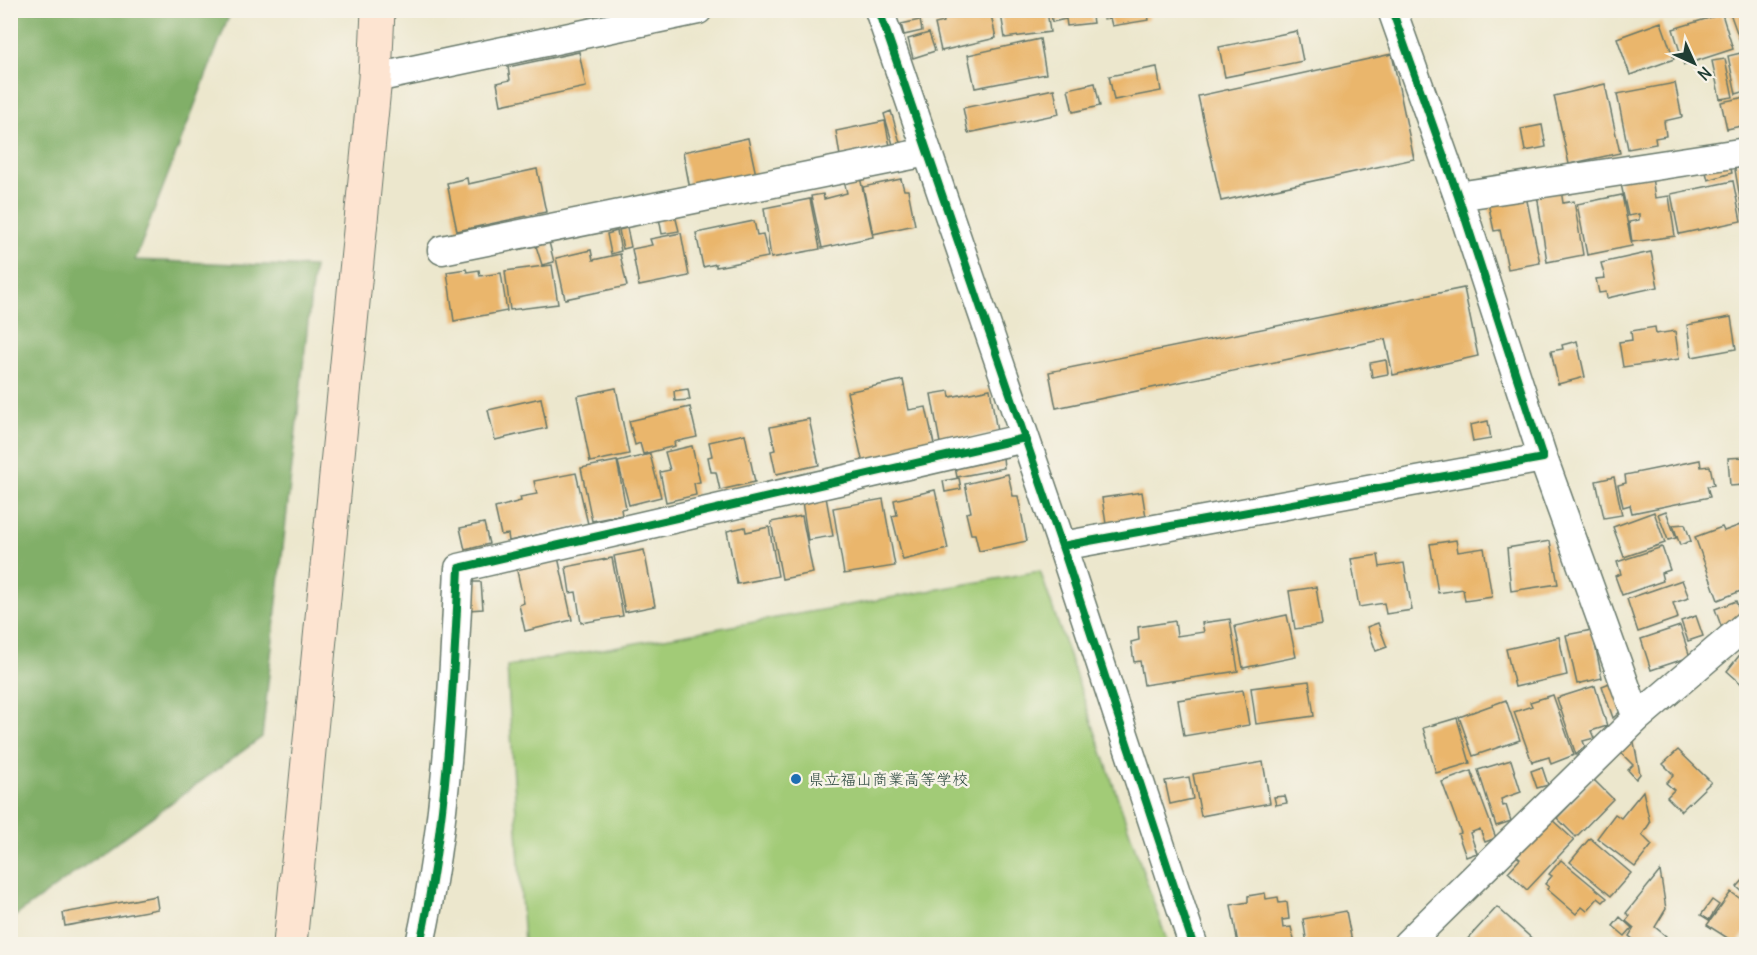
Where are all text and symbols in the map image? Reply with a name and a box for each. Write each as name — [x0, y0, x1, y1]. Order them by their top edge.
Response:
north arrow — [1664, 33, 1724, 93]
text: N — [1694, 63, 1716, 85]
place label: 県立福山商業高等学校 — [808, 769, 968, 789]
marker: 県立福山商業高等学校 — [789, 772, 803, 786]

